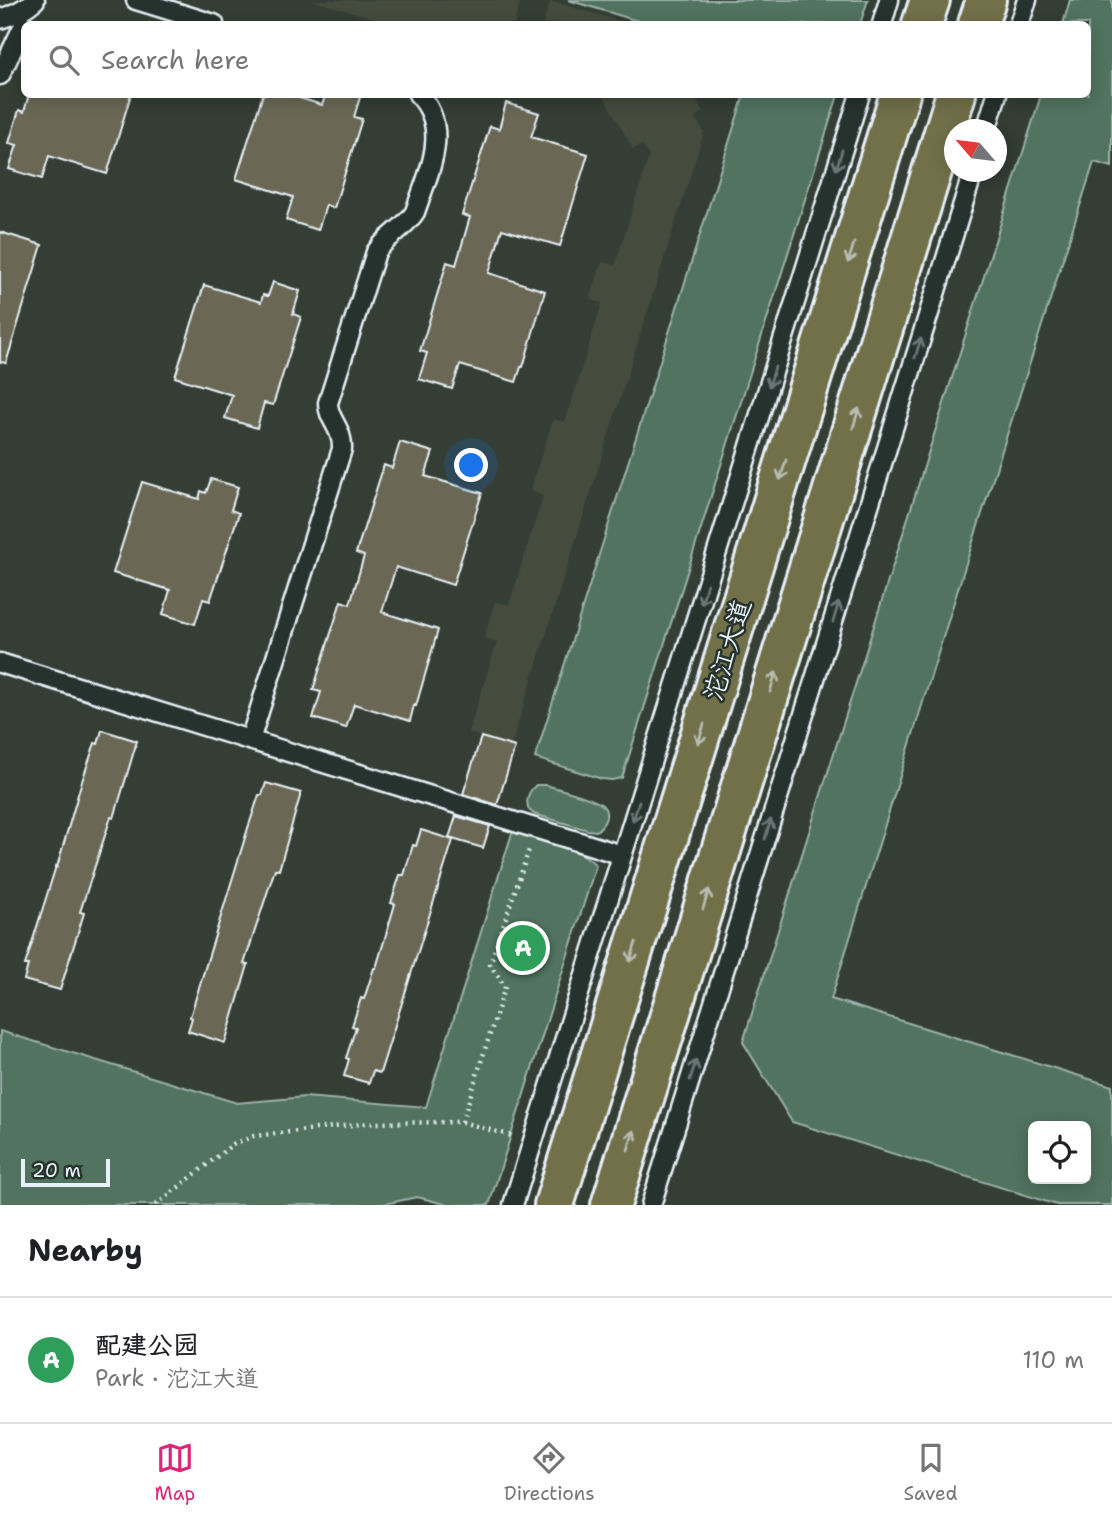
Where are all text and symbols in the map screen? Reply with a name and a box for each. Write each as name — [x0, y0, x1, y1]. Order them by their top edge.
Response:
search box — [21, 21, 1091, 98]
icon: search — [45, 41, 83, 79]
text: Search here — [101, 42, 250, 77]
north arrow — [944, 119, 1007, 182]
one-way arrow — [832, 148, 845, 170]
one-way arrow — [843, 242, 856, 264]
one-way arrow — [913, 337, 926, 359]
one-way arrow — [764, 365, 777, 387]
one-way arrow — [850, 407, 863, 429]
your location — [454, 448, 488, 482]
one-way arrow — [776, 459, 788, 481]
one-way arrow — [696, 583, 709, 605]
street label: 沱江大道 — [695, 595, 758, 705]
one-way arrow — [830, 601, 843, 623]
one-way arrow — [768, 671, 781, 693]
one-way arrow — [693, 723, 706, 745]
one-way arrow — [628, 800, 641, 822]
one-way arrow — [763, 818, 776, 840]
one-way arrow — [700, 889, 713, 911]
pin: A — [500, 922, 546, 974]
one-way arrow — [625, 940, 638, 962]
one-way arrow — [688, 1059, 701, 1081]
map controls — [1028, 1121, 1091, 1184]
button: locate — [1028, 1121, 1091, 1184]
one-way arrow — [625, 1129, 638, 1151]
scale bar — [21, 1156, 110, 1188]
text: 20 m — [32, 1158, 81, 1183]
text: Nearby — [28, 1230, 143, 1271]
text: 配建公园 — [95, 1327, 199, 1362]
text: A — [42, 1345, 60, 1375]
text: 110 m — [1022, 1345, 1084, 1375]
text: Park · 沱江大道 — [95, 1363, 259, 1393]
tab: Map — [154, 1439, 195, 1506]
tab: Directions — [504, 1439, 595, 1506]
tab: Saved — [904, 1439, 958, 1506]

